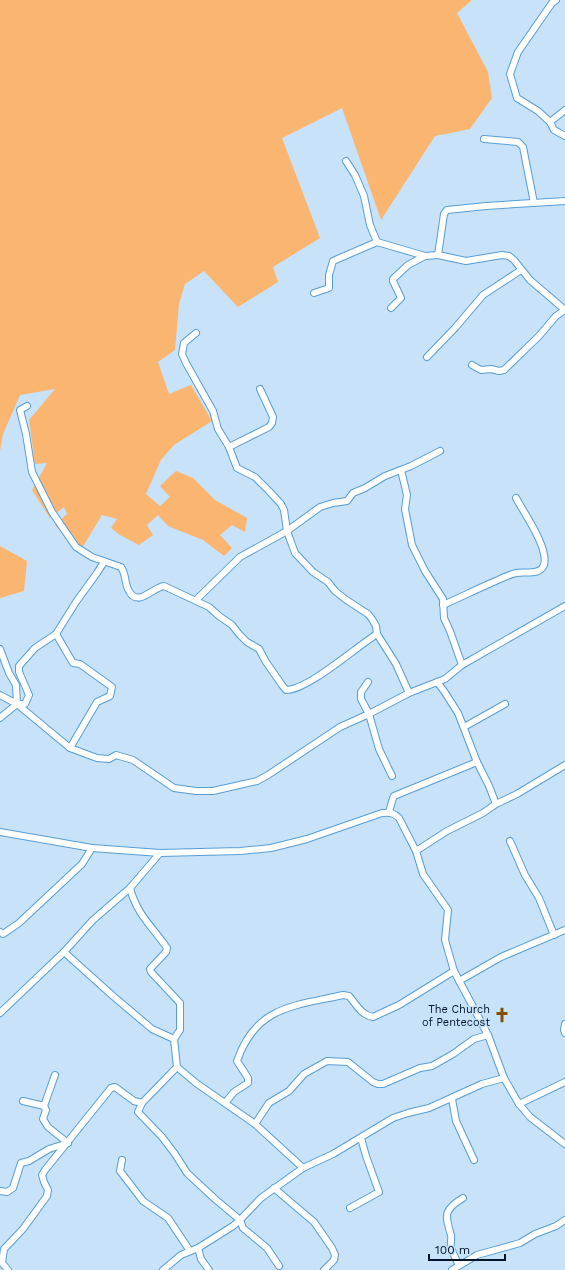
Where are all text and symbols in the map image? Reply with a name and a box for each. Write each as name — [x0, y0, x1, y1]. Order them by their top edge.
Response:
place label: The Church of Pentecost — [422, 1003, 490, 1029]
church icon: The Church of Pentecost — [493, 1006, 511, 1024]
scale bar — [429, 1236, 505, 1262]
text: 100 m — [435, 1243, 470, 1257]

